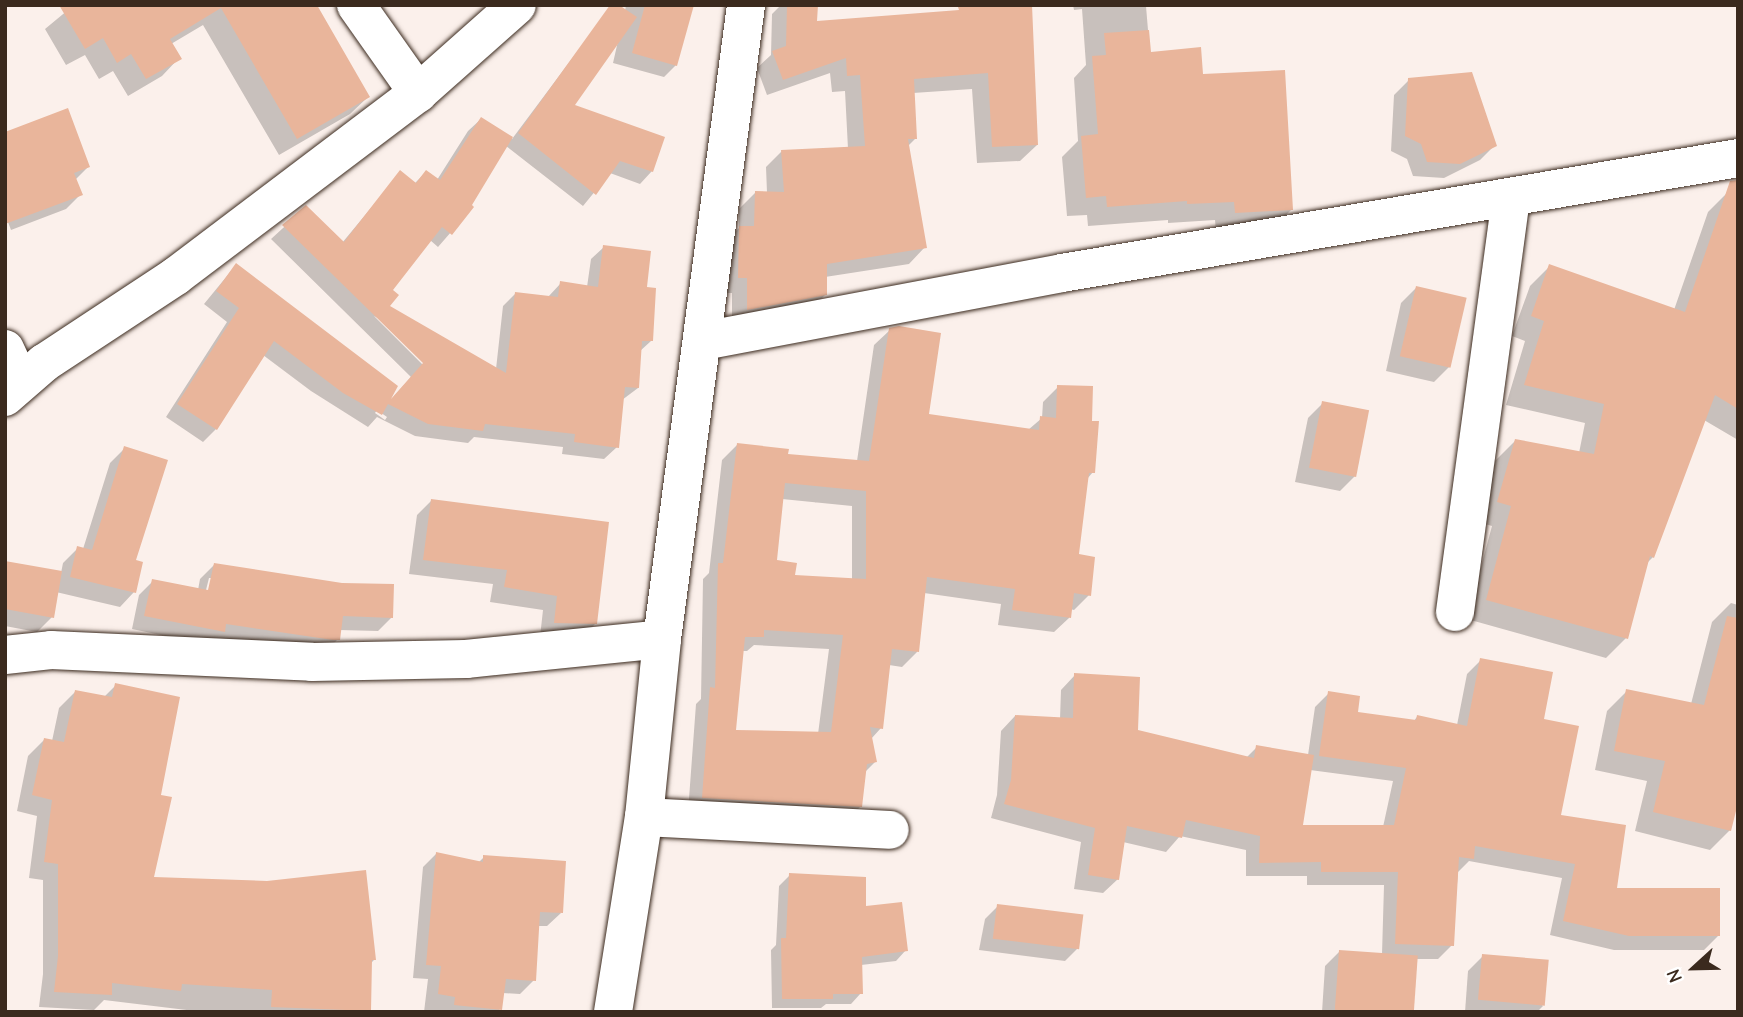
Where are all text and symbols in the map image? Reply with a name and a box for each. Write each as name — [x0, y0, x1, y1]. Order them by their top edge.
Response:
north arrow — [1659, 933, 1729, 1003]
text: N — [1662, 966, 1687, 986]

